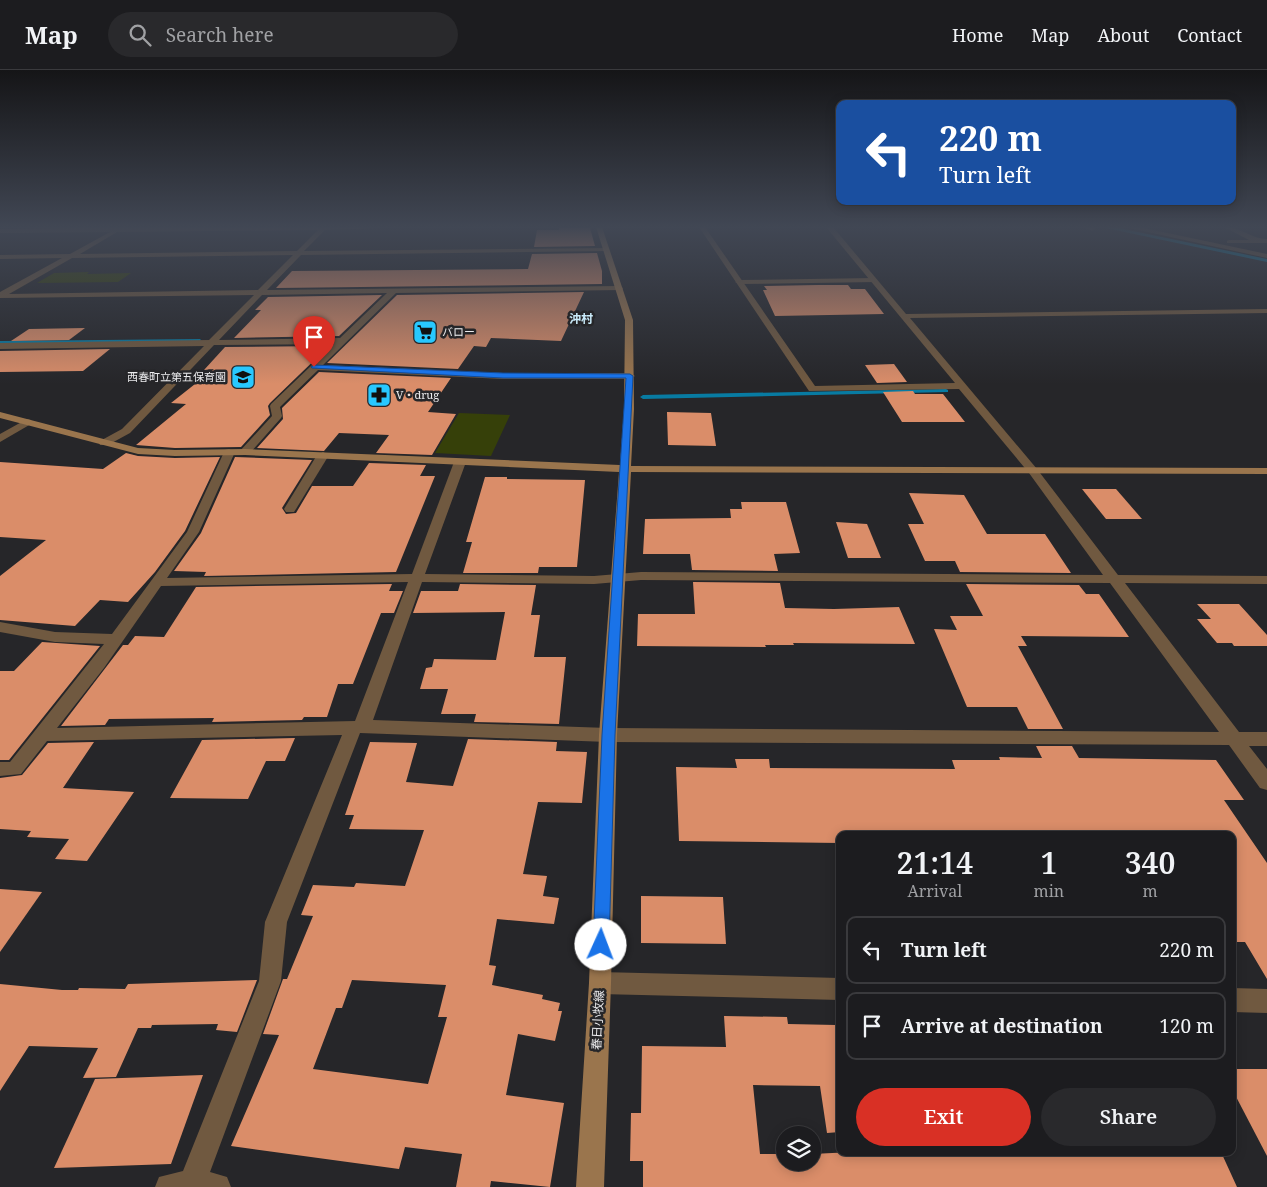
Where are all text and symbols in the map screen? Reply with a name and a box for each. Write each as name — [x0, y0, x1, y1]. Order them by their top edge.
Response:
search box — [108, 12, 458, 57]
text: Map — [25, 18, 78, 51]
icon: search — [126, 21, 154, 49]
text: Search here — [166, 22, 274, 48]
text: Home — [952, 23, 1003, 47]
text: Map — [1031, 23, 1069, 47]
text: About — [1097, 23, 1149, 47]
text: Contact — [1177, 23, 1242, 47]
text: 220 m — [939, 114, 1042, 161]
icon: left — [856, 120, 921, 185]
text: Turn left — [939, 159, 1031, 189]
district label: 沖村 — [569, 310, 593, 327]
pin — [293, 316, 335, 367]
supermarket icon: バロー — [412, 319, 438, 345]
icon: arrive — [300, 323, 328, 351]
place label: バロー — [442, 324, 475, 339]
school or university icon: 西春町立第五保育園 — [230, 364, 256, 390]
place label: 西春町立第五保育園 — [127, 369, 226, 384]
pharmacy icon: V・drug — [366, 382, 392, 408]
place label: V・drug — [396, 387, 439, 402]
text: 21:14 — [897, 842, 973, 883]
text: 1 — [1040, 842, 1057, 883]
text: 340 — [1125, 842, 1175, 883]
text: Arrival — [907, 880, 962, 902]
text: min — [1034, 880, 1064, 902]
text: m — [1143, 880, 1158, 902]
position arrow — [574, 918, 626, 970]
icon: left — [858, 936, 886, 964]
text: Turn left — [901, 937, 987, 963]
text: 220 m — [1159, 937, 1214, 963]
street label: 春日小牧線 — [587, 990, 608, 1050]
icon: arrive — [858, 1012, 886, 1040]
text: Arrive at destination — [901, 1013, 1103, 1039]
text: 120 m — [1159, 1013, 1214, 1039]
button: Exit — [856, 1088, 1031, 1146]
button: Share — [1041, 1088, 1216, 1146]
map controls — [776, 1126, 821, 1171]
button: layers — [776, 1126, 821, 1171]

